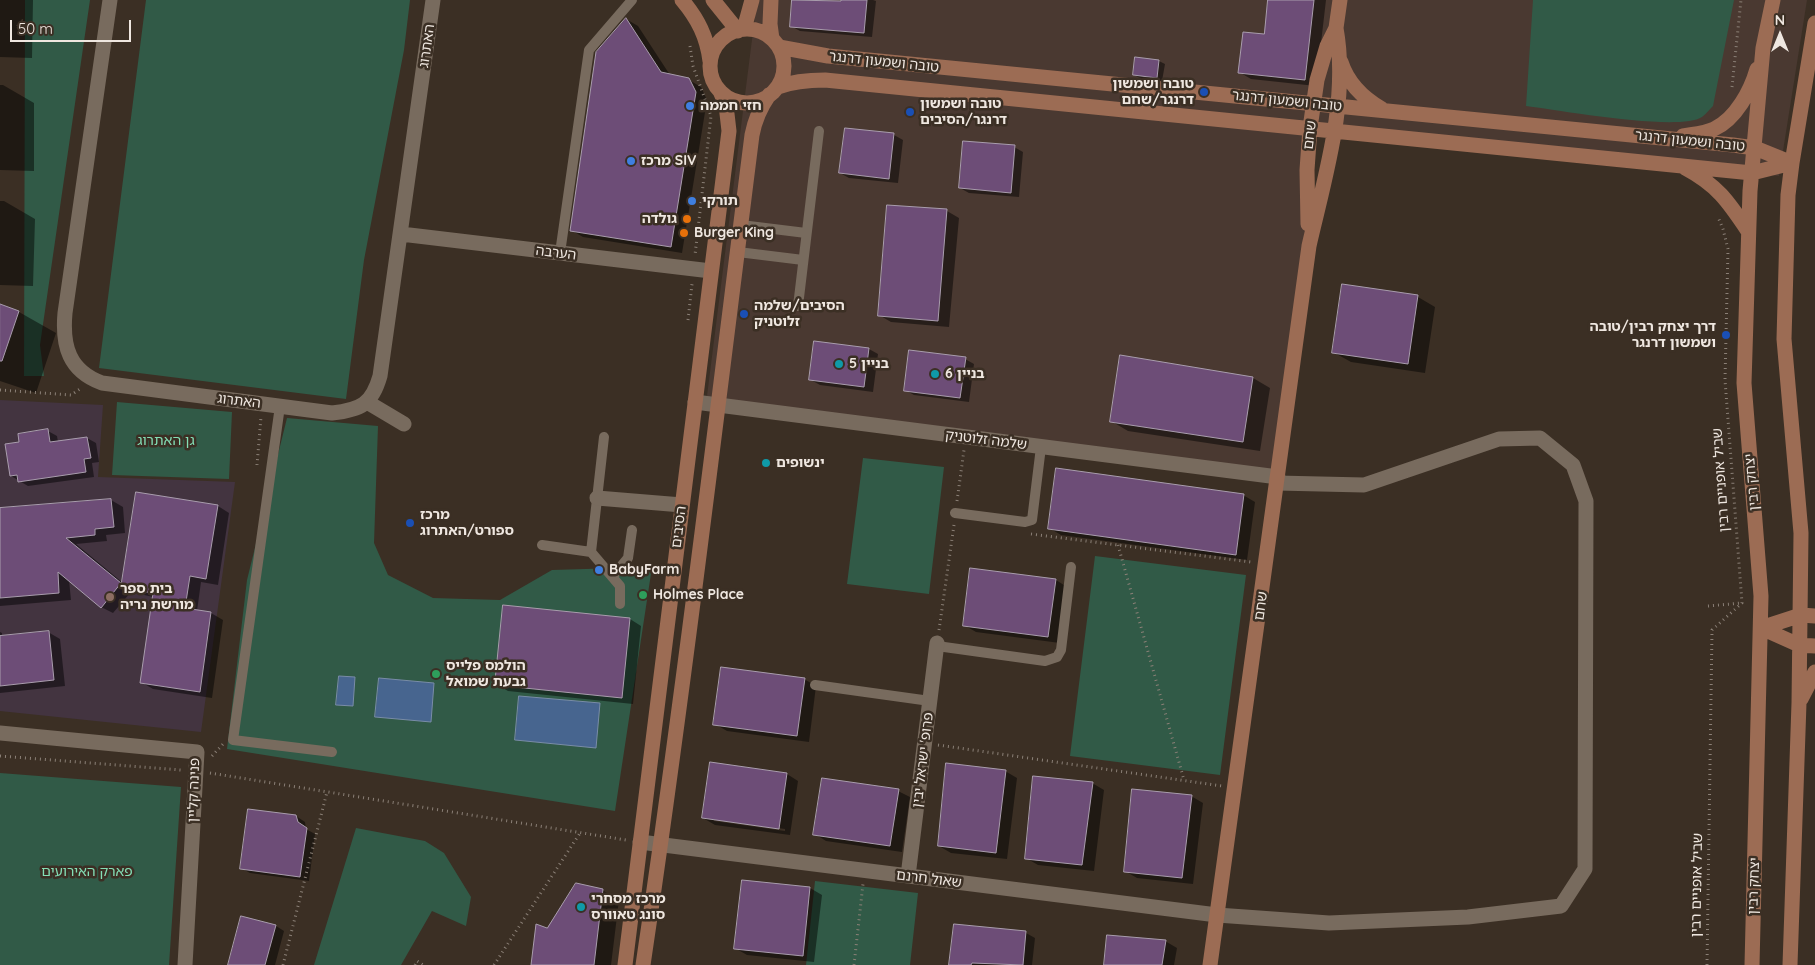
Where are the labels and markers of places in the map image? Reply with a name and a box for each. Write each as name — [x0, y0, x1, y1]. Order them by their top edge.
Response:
place label: טובה ושמשון דרנגר/שחם — [1112, 76, 1194, 108]
marker: טובה ושמשון דרנגר/שחם — [1198, 86, 1210, 98]
place label: טובה ושמשון דרנגר/הסיבים — [920, 96, 1007, 128]
place label: חזי חממה — [700, 98, 762, 114]
marker: חזי חממה — [684, 100, 696, 112]
marker: טובה ושמשון דרנגר/הסיבים — [904, 106, 916, 118]
place label: מרכז SIV — [641, 153, 697, 169]
marker: מרכז SIV — [625, 155, 637, 167]
place label: תורקי — [702, 193, 738, 209]
marker: תורקי — [686, 195, 698, 207]
place label: גולדה — [642, 211, 677, 227]
marker: גולדה — [681, 213, 693, 225]
place label: Burger King — [694, 225, 774, 241]
marker: Burger King — [678, 227, 690, 239]
place label: הסיבים/שלמה זלוטניק — [754, 298, 845, 331]
marker: הסיבים/שלמה זלוטניק — [738, 308, 750, 320]
place label: דרך יצחק רבין/טובה ושמשון דרנגר — [1590, 319, 1716, 352]
marker: דרך יצחק רבין/טובה ושמשון דרנגר — [1720, 329, 1732, 341]
place label: בניין 5 — [849, 356, 889, 372]
marker: בניין 5 — [833, 358, 845, 370]
place label: בניין 6 — [945, 366, 985, 382]
marker: בניין 6 — [929, 368, 941, 380]
place label: ינשופים — [776, 455, 825, 471]
marker: ינשופים — [760, 457, 772, 469]
place label: מרכז ספורט/האתרוג — [420, 507, 514, 540]
marker: מרכז ספורט/האתרוג — [404, 517, 416, 529]
place label: BabyFarm — [609, 562, 679, 578]
marker: BabyFarm — [593, 564, 605, 576]
place label: בית ספר מורשת נריה — [120, 581, 194, 614]
place label: Holmes Place — [653, 587, 744, 603]
marker: Holmes Place — [637, 589, 649, 601]
marker: בית ספר מורשת נריה — [104, 591, 116, 603]
place label: הולמס פלייס גבעת שמואל — [446, 658, 526, 690]
marker: הולמס פלייס גבעת שמואל — [430, 668, 442, 680]
place label: מרכז מסחרי סונג טאוורס — [591, 891, 666, 924]
marker: מרכז מסחרי סונג טאוורס — [575, 901, 587, 913]

